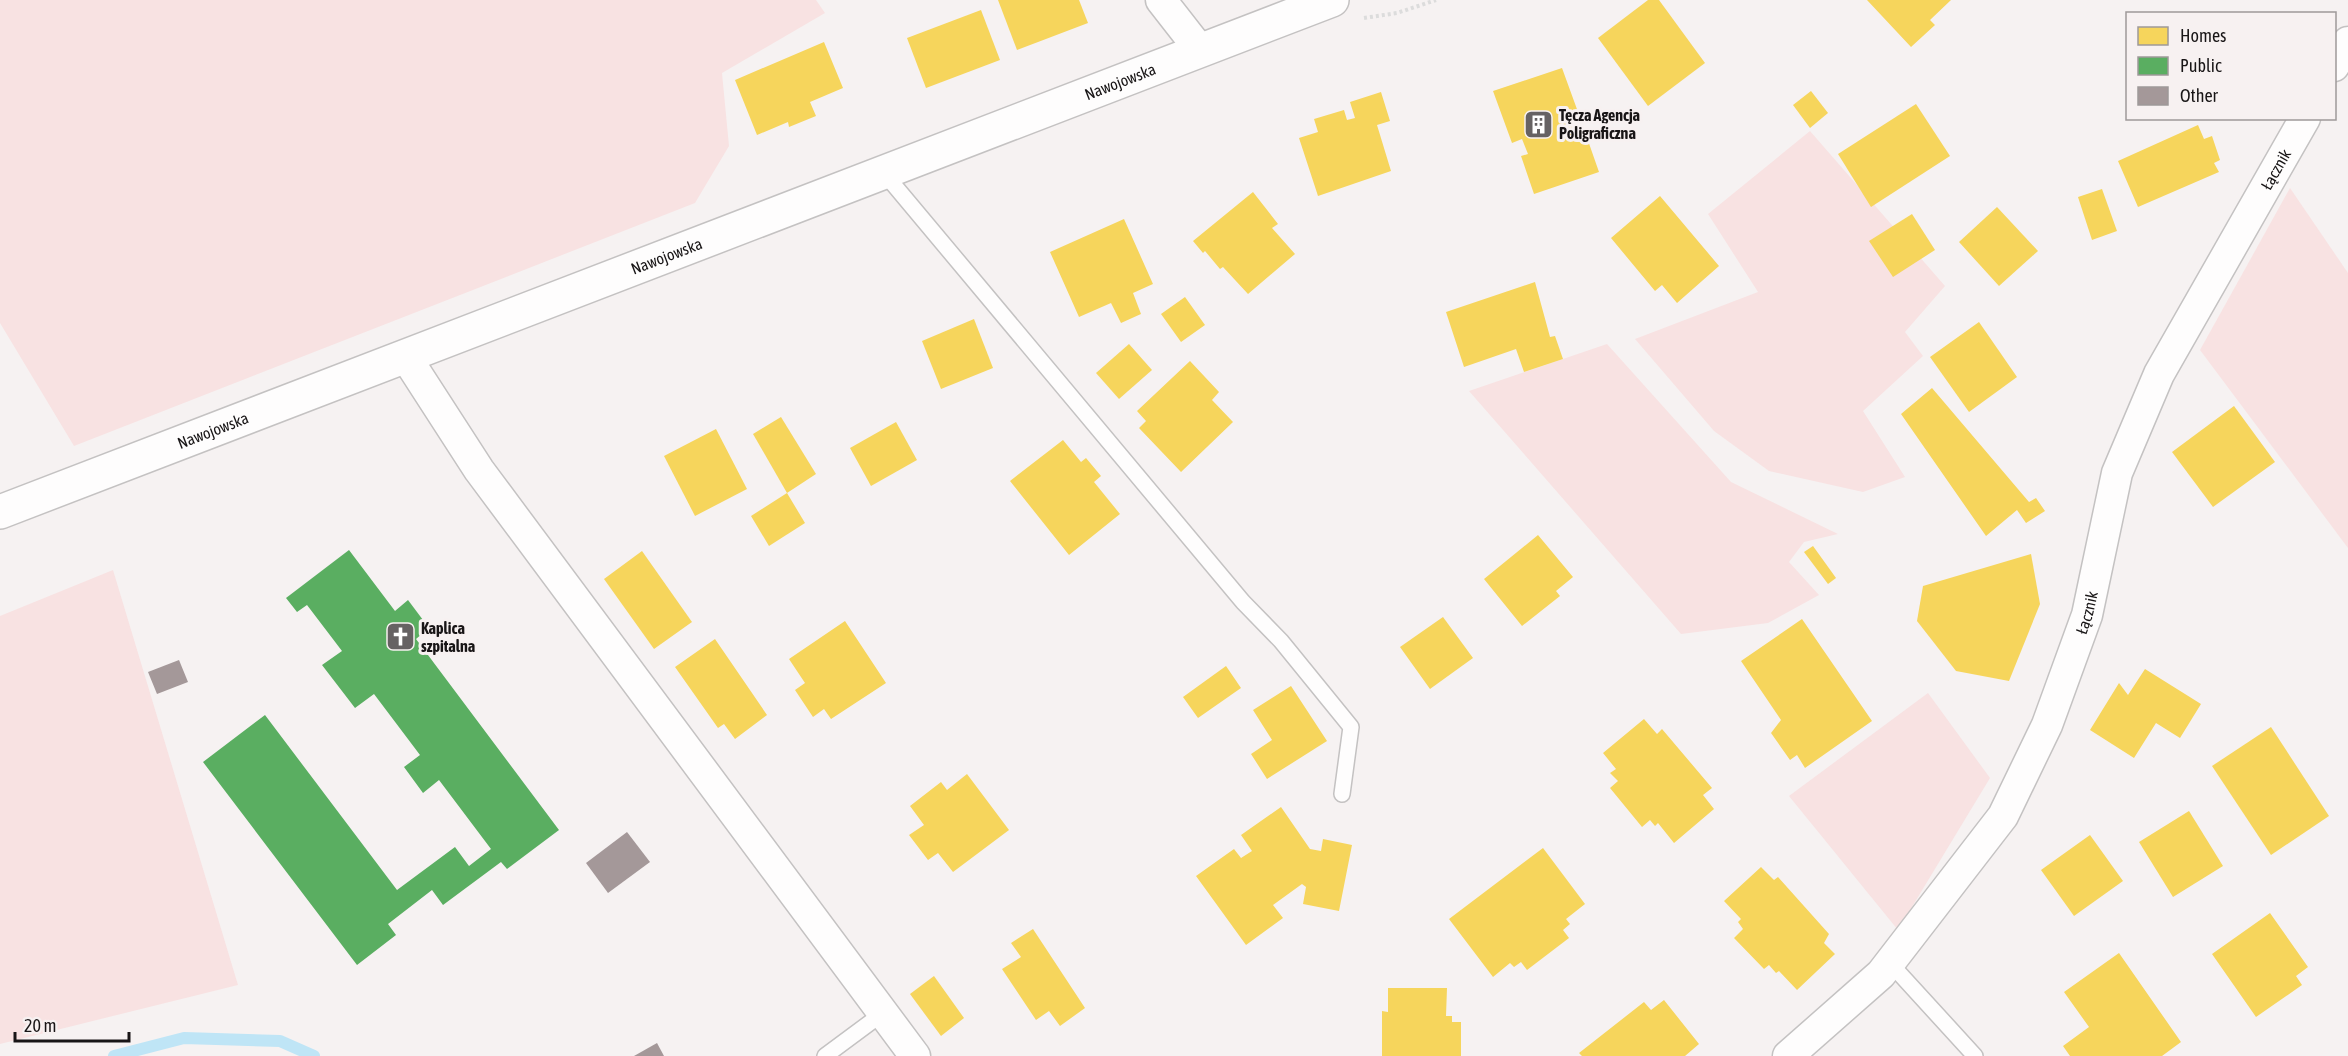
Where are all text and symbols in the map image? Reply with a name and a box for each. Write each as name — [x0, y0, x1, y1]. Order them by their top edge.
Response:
legend — [2126, 12, 2336, 120]
text: Homes — [2180, 25, 2226, 46]
text: Public — [2180, 55, 2222, 76]
street label: Nawojowska — [1082, 60, 1158, 103]
text: Other — [2180, 85, 2219, 106]
place label: Tęcza Agencja Poligraficzna — [1559, 106, 1640, 142]
building icon: Tęcza Agencja Poligraficzna — [1522, 108, 1554, 140]
street label: Łącznik — [2257, 146, 2294, 193]
street label: Nawojowska — [628, 234, 705, 278]
street label: Nawojowska — [175, 408, 251, 452]
street label: Łącznik — [2072, 589, 2101, 637]
place label: Kaplica szpitalna — [421, 619, 475, 655]
church icon: Kaplica szpitalna — [384, 621, 416, 653]
scale bar — [15, 1005, 129, 1043]
text: 20 m — [24, 1015, 56, 1036]

